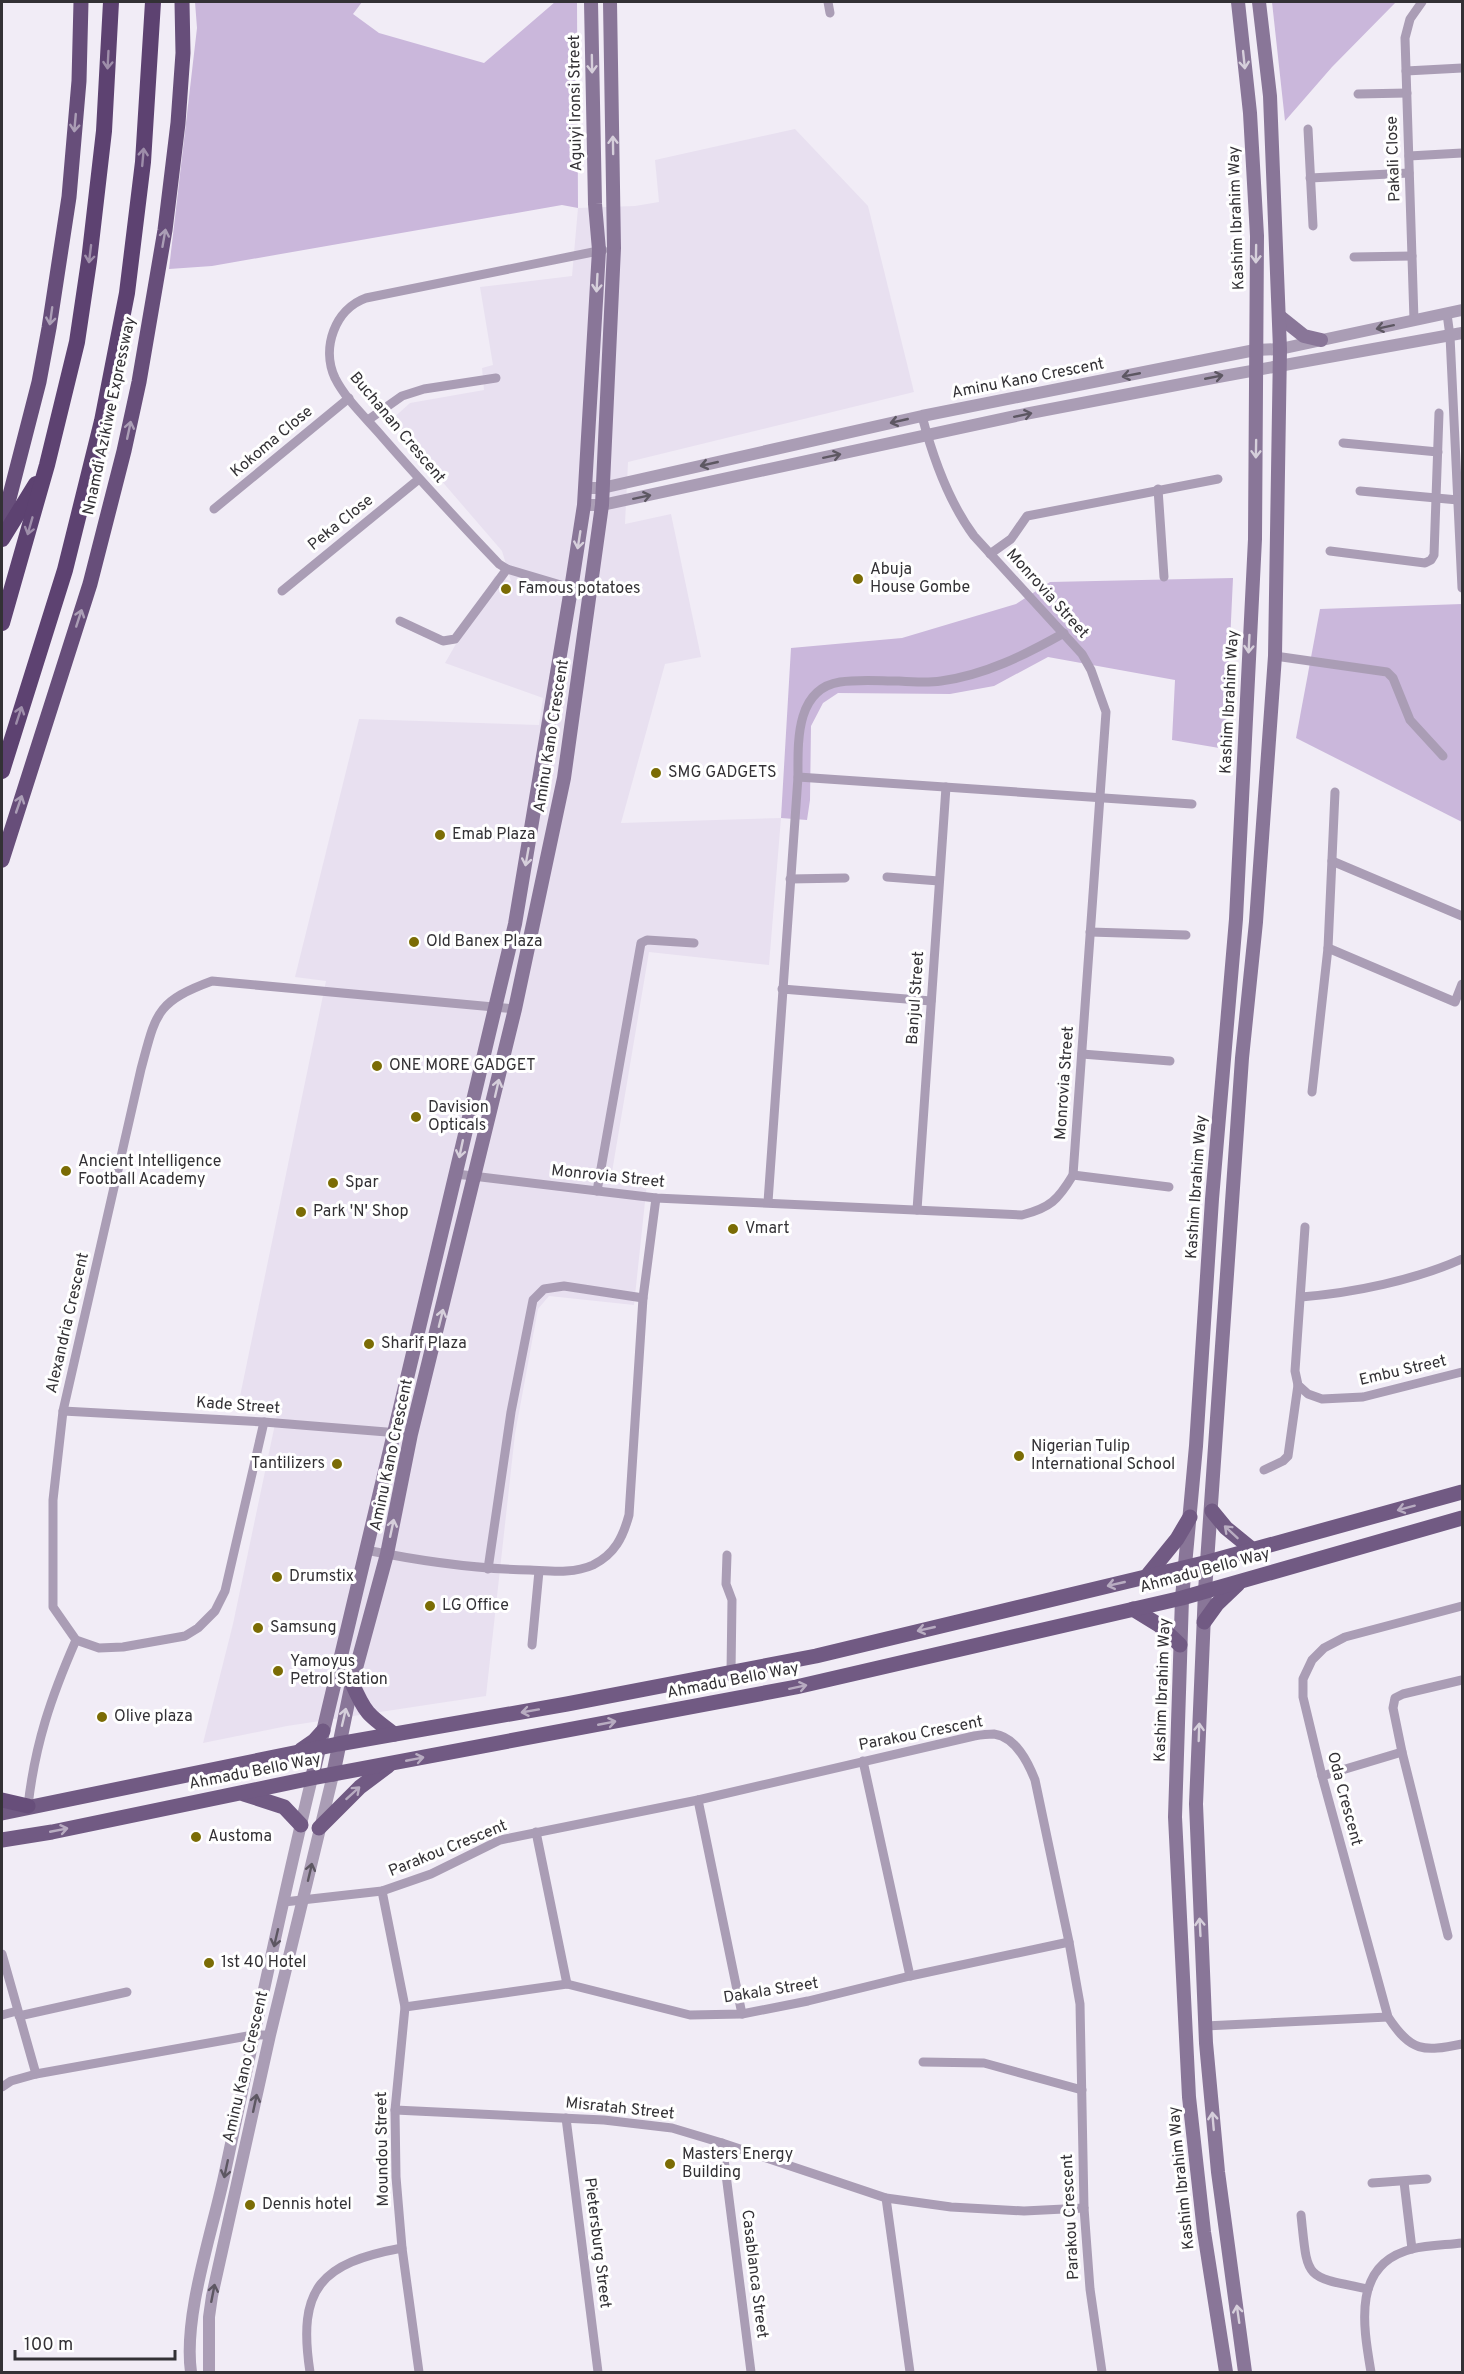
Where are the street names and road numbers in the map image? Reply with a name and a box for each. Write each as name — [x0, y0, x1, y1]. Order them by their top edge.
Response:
street label: Aguiyi Ironsi Street — [565, 35, 587, 171]
street label: Pakali Close — [1383, 116, 1405, 202]
street label: Kashim Ibrahim Way — [1224, 146, 1250, 290]
street label: Nnamdi Azikiwe Expressway — [79, 315, 141, 517]
street label: Aminu Kano Crescent — [950, 354, 1106, 404]
street label: Buchanan Crescent — [345, 368, 449, 488]
street label: Kokoma Close — [227, 402, 317, 482]
street label: Peka Close — [304, 491, 378, 555]
street label: Monrovia Street — [1001, 545, 1093, 643]
street label: Kashim Ibrahim Way — [1216, 629, 1244, 775]
street label: Aminu Kano Crescent — [530, 658, 574, 814]
street label: Banjul Street — [903, 951, 929, 1045]
street label: Monrovia Street — [1051, 1025, 1079, 1141]
street label: Kashim Ibrahim Way — [1182, 1114, 1212, 1260]
street label: Monrovia Street — [550, 1161, 666, 1193]
street label: Alexandria Crescent — [42, 1251, 94, 1395]
street label: Embu Street — [1357, 1351, 1449, 1391]
street label: Aminu Kano Crescent — [366, 1377, 418, 1533]
street label: Kade Street — [195, 1393, 281, 1419]
street label: Ahmadu Bello Way — [1138, 1544, 1272, 1598]
street label: Kashim Ibrahim Way — [1150, 1618, 1176, 1762]
street label: Ahmadu Bello Way — [665, 1658, 801, 1704]
street label: Parakou Crescent — [857, 1712, 985, 1756]
street label: Ahmadu Bello Way — [187, 1749, 323, 1795]
street label: Oda Crescent — [1322, 1750, 1366, 1848]
street label: Parakou Crescent — [386, 1816, 510, 1882]
street label: Dakala Street — [722, 1974, 820, 2008]
street label: Aminu Kano Crescent — [219, 1989, 273, 2145]
street label: Moundou Street — [372, 2091, 394, 2207]
street label: Misratah Street — [564, 2093, 676, 2125]
street label: Kashim Ibrahim Way — [1165, 2105, 1199, 2251]
street label: Parakou Crescent — [1058, 2154, 1084, 2280]
street label: Pietersburg Street — [579, 2176, 615, 2310]
street label: Casablanca Street — [736, 2208, 772, 2340]

